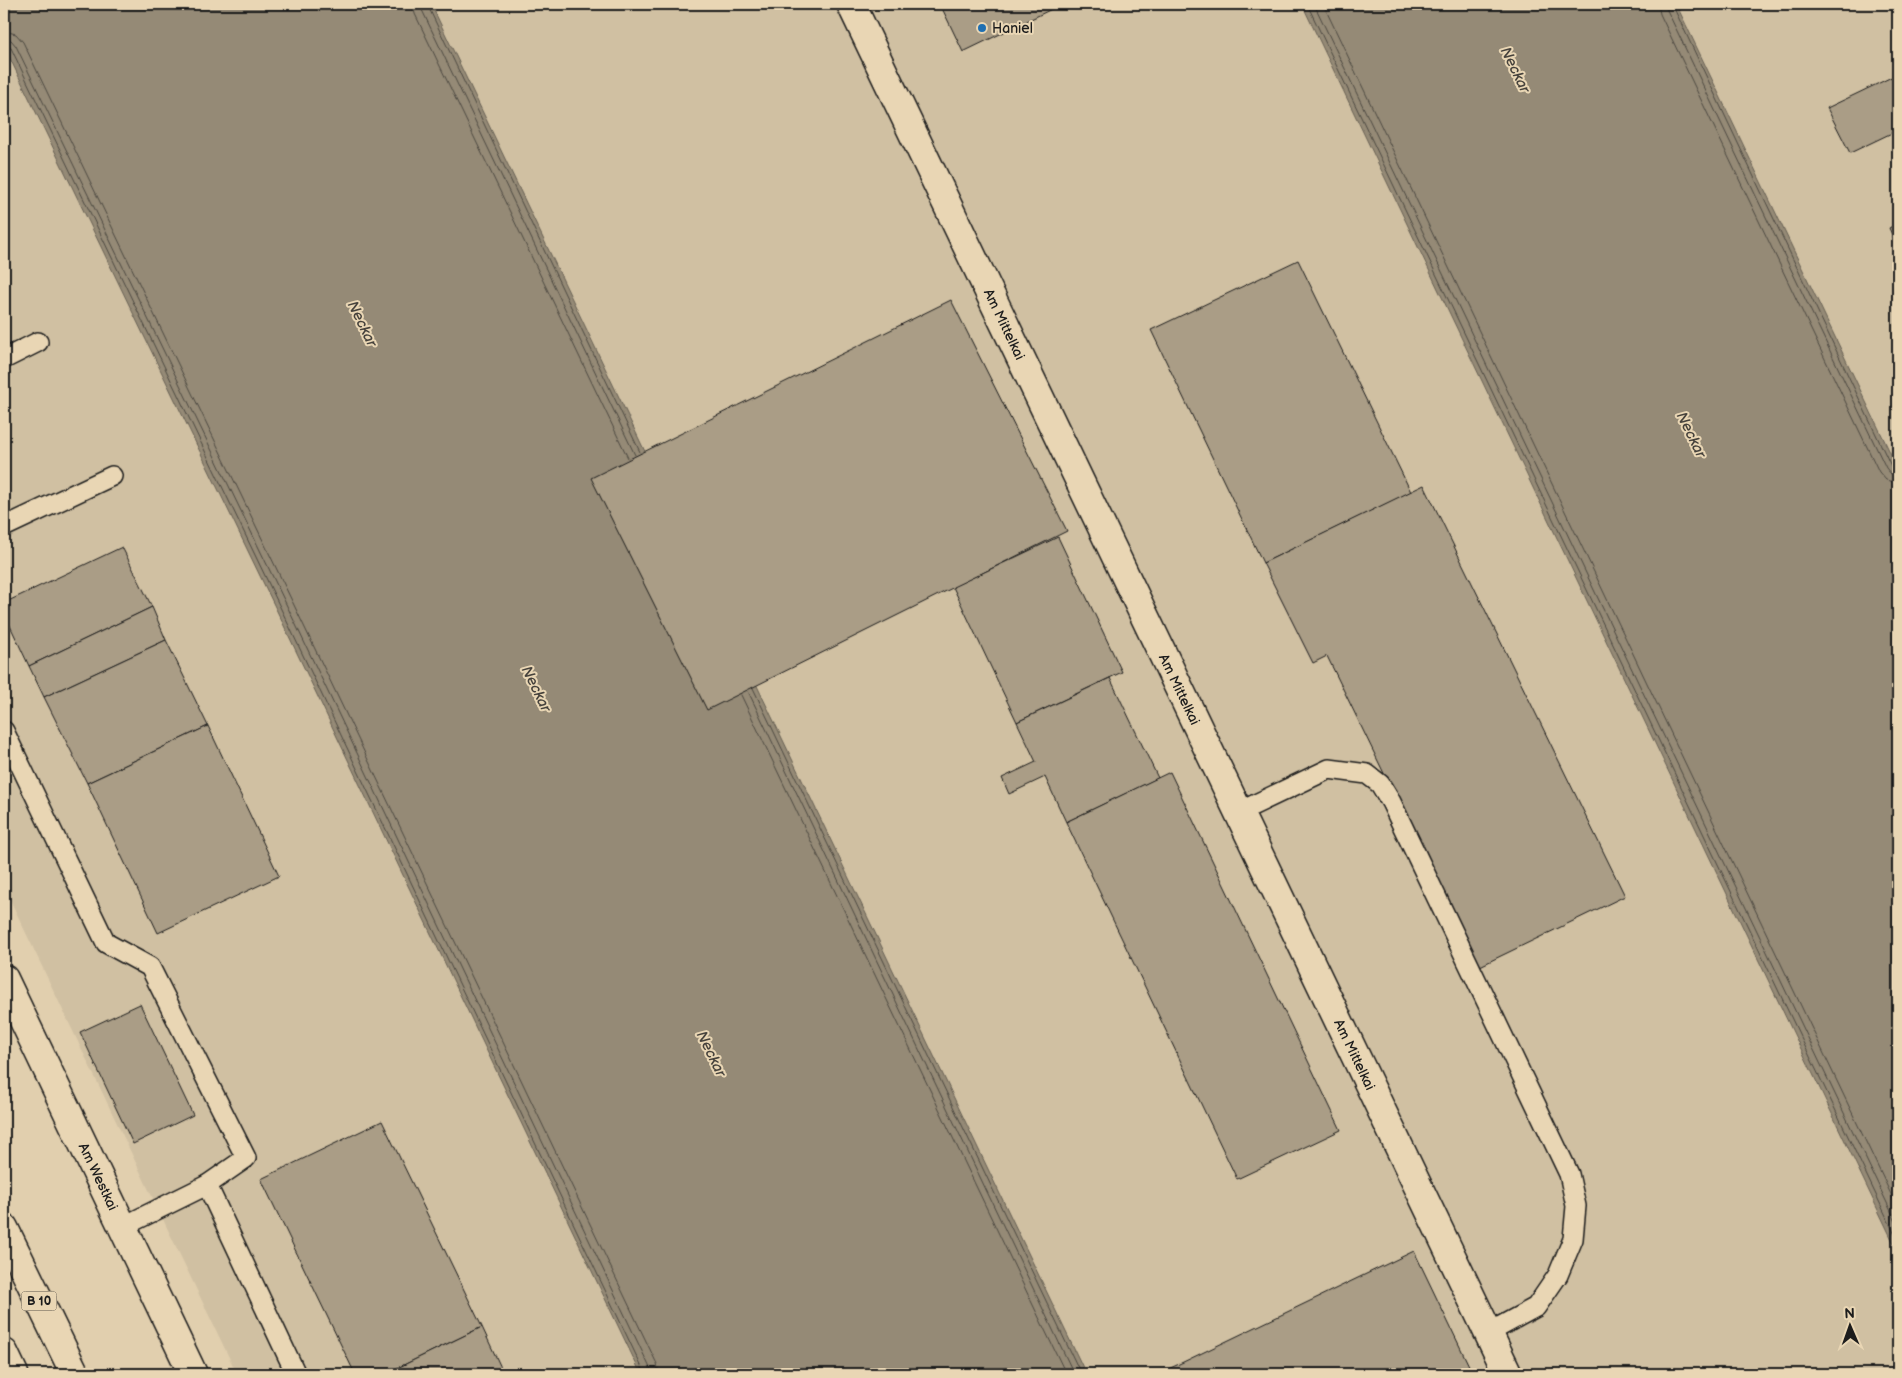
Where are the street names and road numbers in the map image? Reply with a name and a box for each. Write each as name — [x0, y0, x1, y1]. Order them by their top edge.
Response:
street label: Am Mittelkai — [980, 286, 1029, 362]
street label: Am Mittelkai — [1155, 651, 1204, 728]
street label: Am Mittelkai — [1330, 1016, 1379, 1093]
street label: Am Westkai — [75, 1140, 122, 1213]
road number: B 10 — [22, 1292, 56, 1310]

